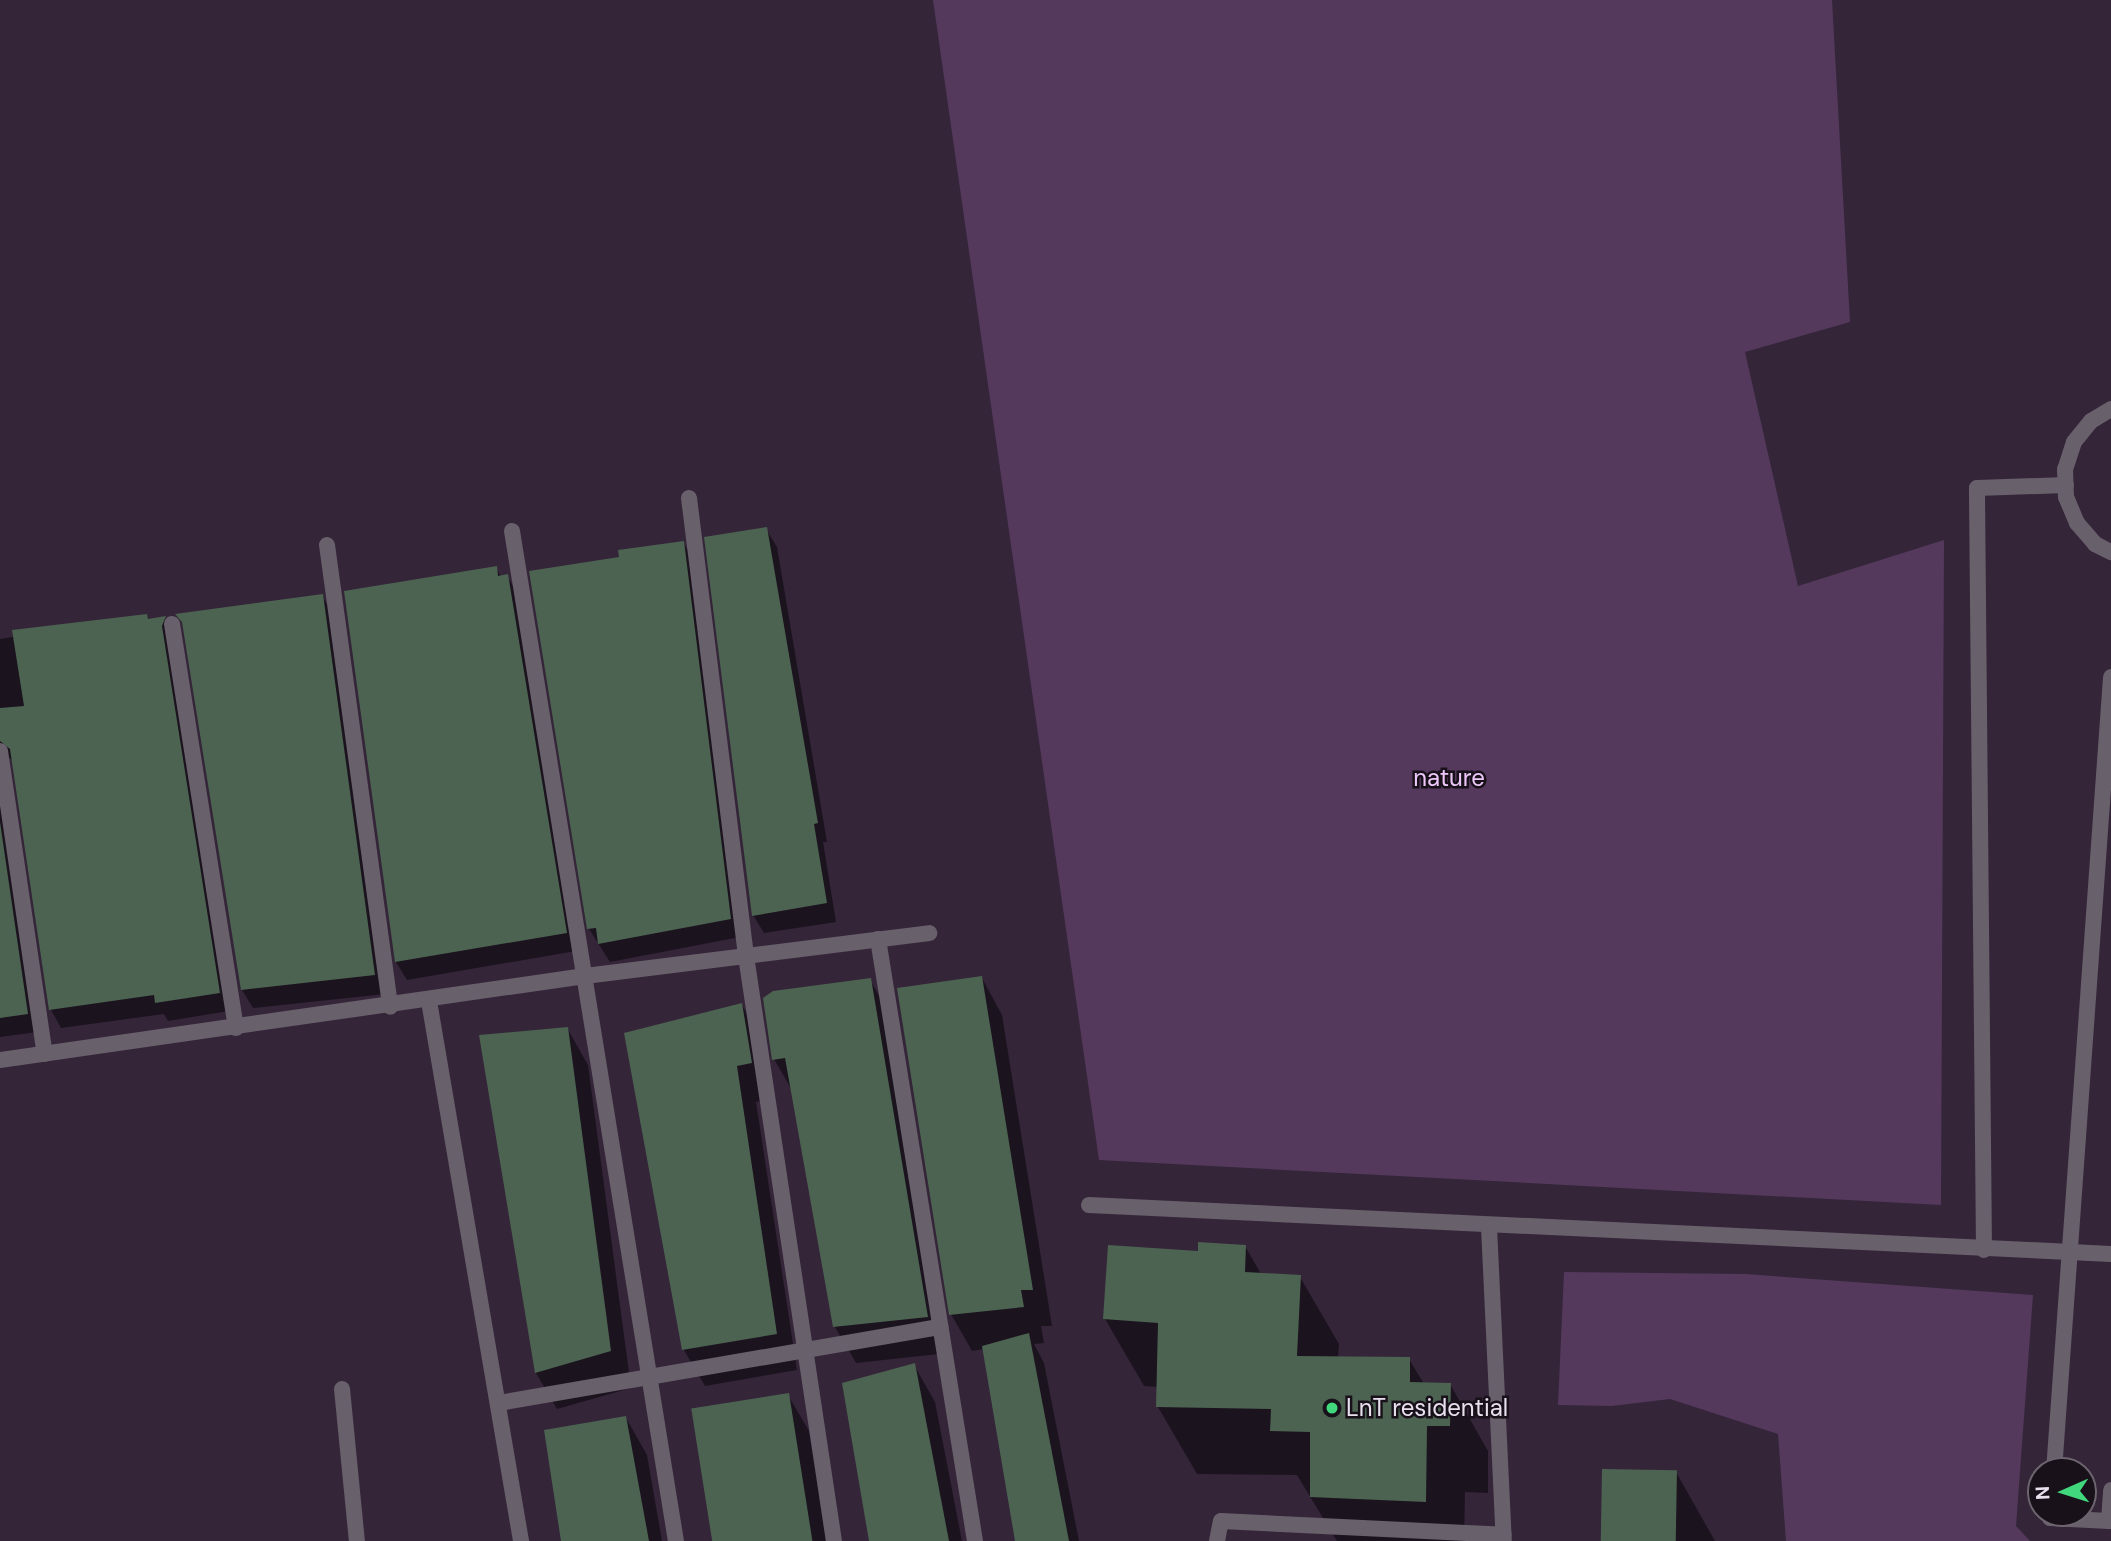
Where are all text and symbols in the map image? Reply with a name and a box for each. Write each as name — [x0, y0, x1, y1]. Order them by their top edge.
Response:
park label: nature — [1413, 764, 1485, 792]
place label: LnT residential — [1346, 1394, 1508, 1422]
marker: LnT residential — [1324, 1400, 1340, 1416]
north arrow — [2027, 1457, 2097, 1527]
text: N — [2030, 1485, 2055, 1501]

